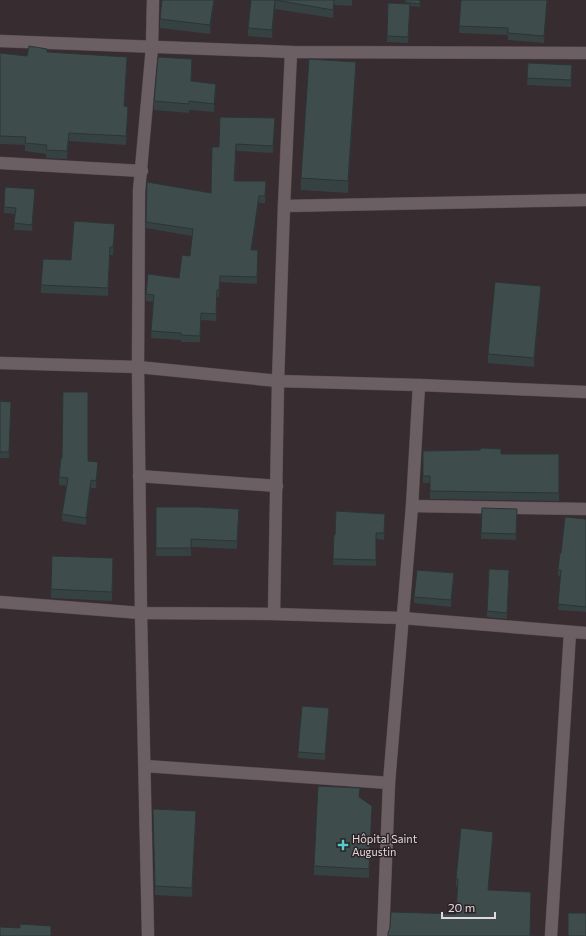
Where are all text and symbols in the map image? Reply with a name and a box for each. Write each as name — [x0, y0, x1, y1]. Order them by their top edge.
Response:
place label: Hôpital Saint Augustin — [352, 832, 418, 858]
marker: Hôpital Saint Augustin — [337, 839, 349, 851]
scale bar — [442, 894, 495, 920]
text: 20 m — [448, 900, 475, 914]

